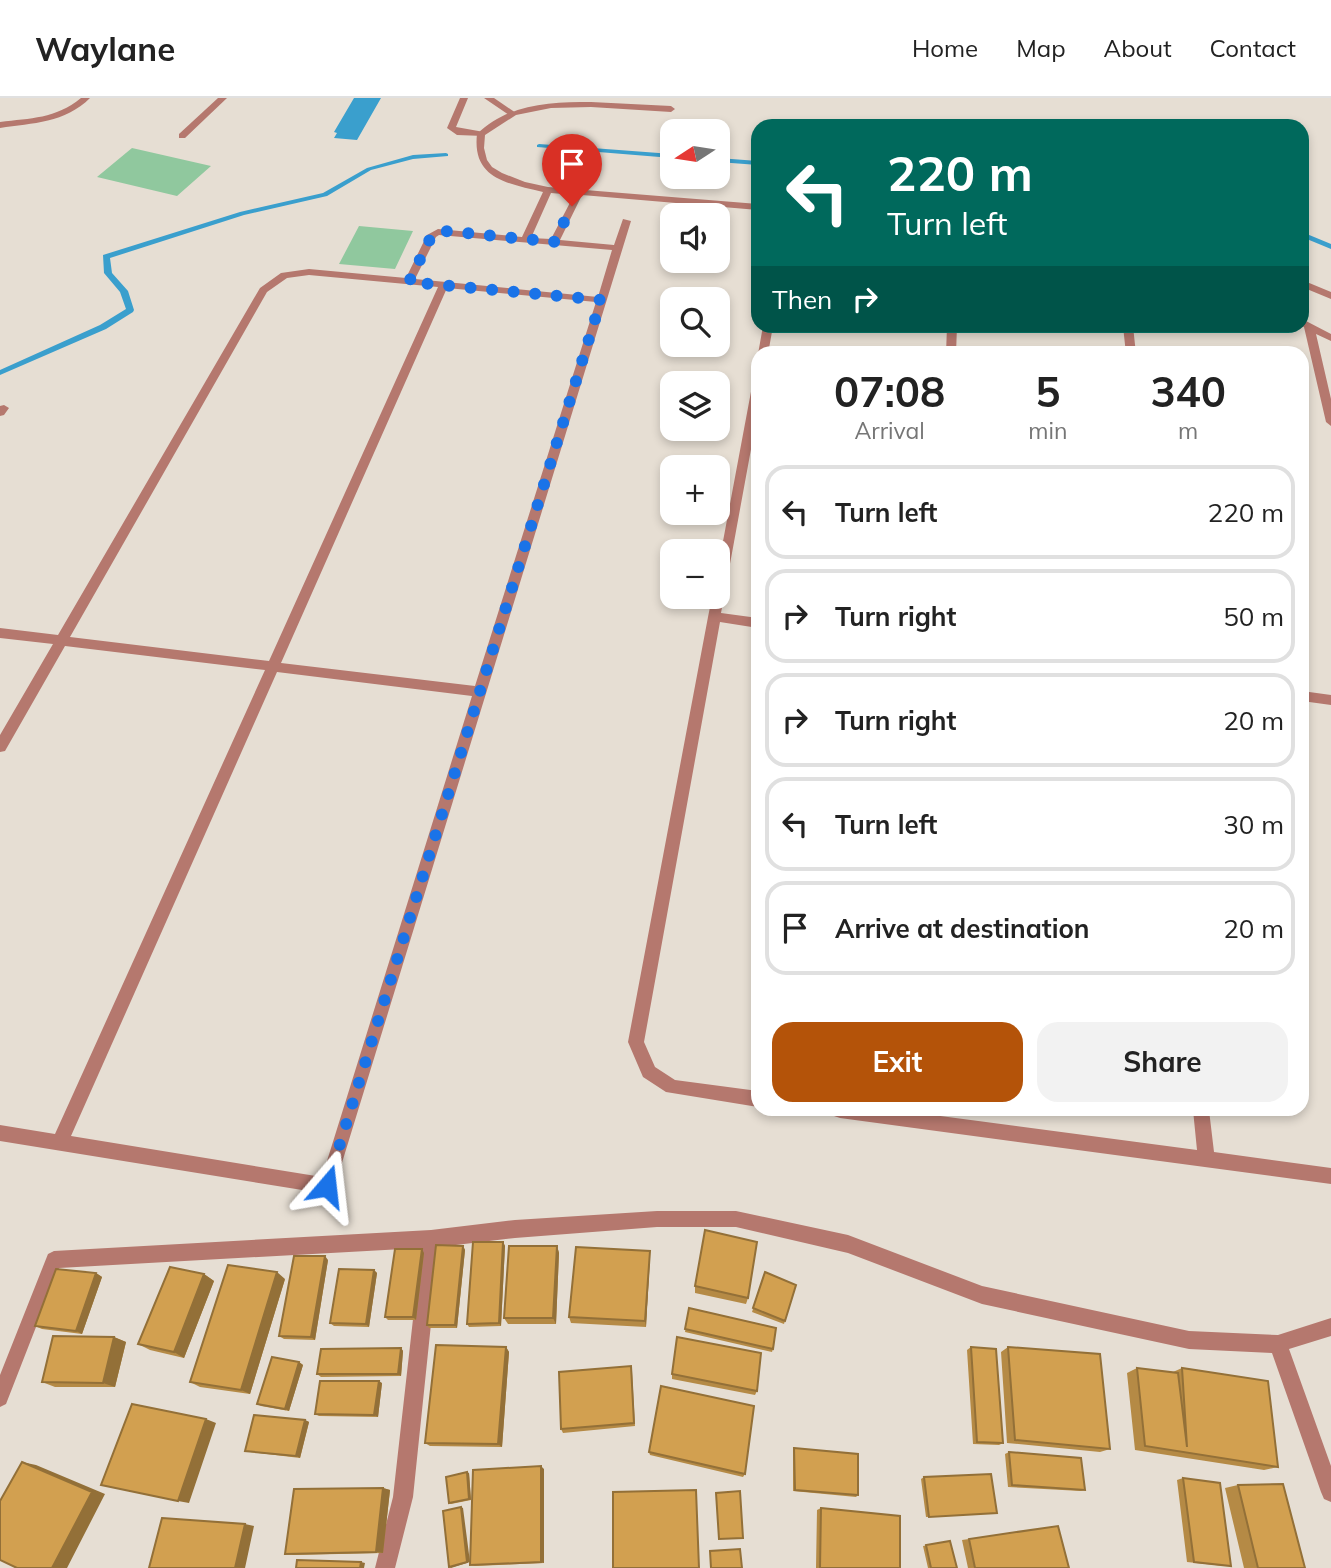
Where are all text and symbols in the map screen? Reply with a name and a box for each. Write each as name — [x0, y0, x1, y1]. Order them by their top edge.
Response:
text: Waylane — [35, 28, 175, 69]
text: Home — [912, 33, 978, 63]
text: Map — [1016, 33, 1066, 63]
text: About — [1104, 33, 1172, 63]
text: Contact — [1210, 33, 1296, 63]
north arrow — [660, 119, 730, 189]
map controls — [660, 119, 730, 609]
pin — [542, 134, 602, 206]
text: 220 m — [887, 142, 1033, 203]
icon: arrive — [553, 145, 591, 183]
icon: left — [772, 147, 863, 238]
button: sound — [660, 203, 730, 273]
text: Turn left — [887, 203, 1007, 243]
icon: right — [846, 280, 884, 318]
text: Then — [772, 283, 832, 316]
button: search — [660, 287, 730, 357]
text: 07:08 — [834, 365, 945, 418]
text: 5 — [1035, 365, 1060, 418]
text: 340 — [1150, 365, 1226, 418]
button: layers — [660, 371, 730, 441]
text: Arrival — [854, 416, 925, 445]
text: min — [1028, 416, 1067, 445]
text: m — [1178, 416, 1198, 445]
button: + — [660, 455, 730, 525]
icon: left — [776, 493, 814, 531]
text: Turn left — [835, 496, 937, 529]
text: 220 m — [1208, 496, 1284, 529]
button: − — [660, 539, 730, 609]
icon: right — [776, 597, 814, 635]
text: Turn right — [835, 600, 956, 633]
text: 50 m — [1223, 600, 1284, 633]
icon: right — [776, 701, 814, 739]
text: Turn right — [835, 704, 956, 737]
text: 20 m — [1223, 704, 1284, 737]
icon: left — [776, 805, 814, 843]
text: Turn left — [835, 808, 937, 841]
text: 30 m — [1223, 808, 1284, 841]
icon: arrive — [776, 909, 814, 947]
text: Arrive at destination — [835, 912, 1090, 945]
text: 20 m — [1223, 912, 1284, 945]
button: Exit — [772, 1022, 1023, 1102]
button: Share — [1037, 1022, 1288, 1102]
position arrow — [290, 1149, 364, 1223]

